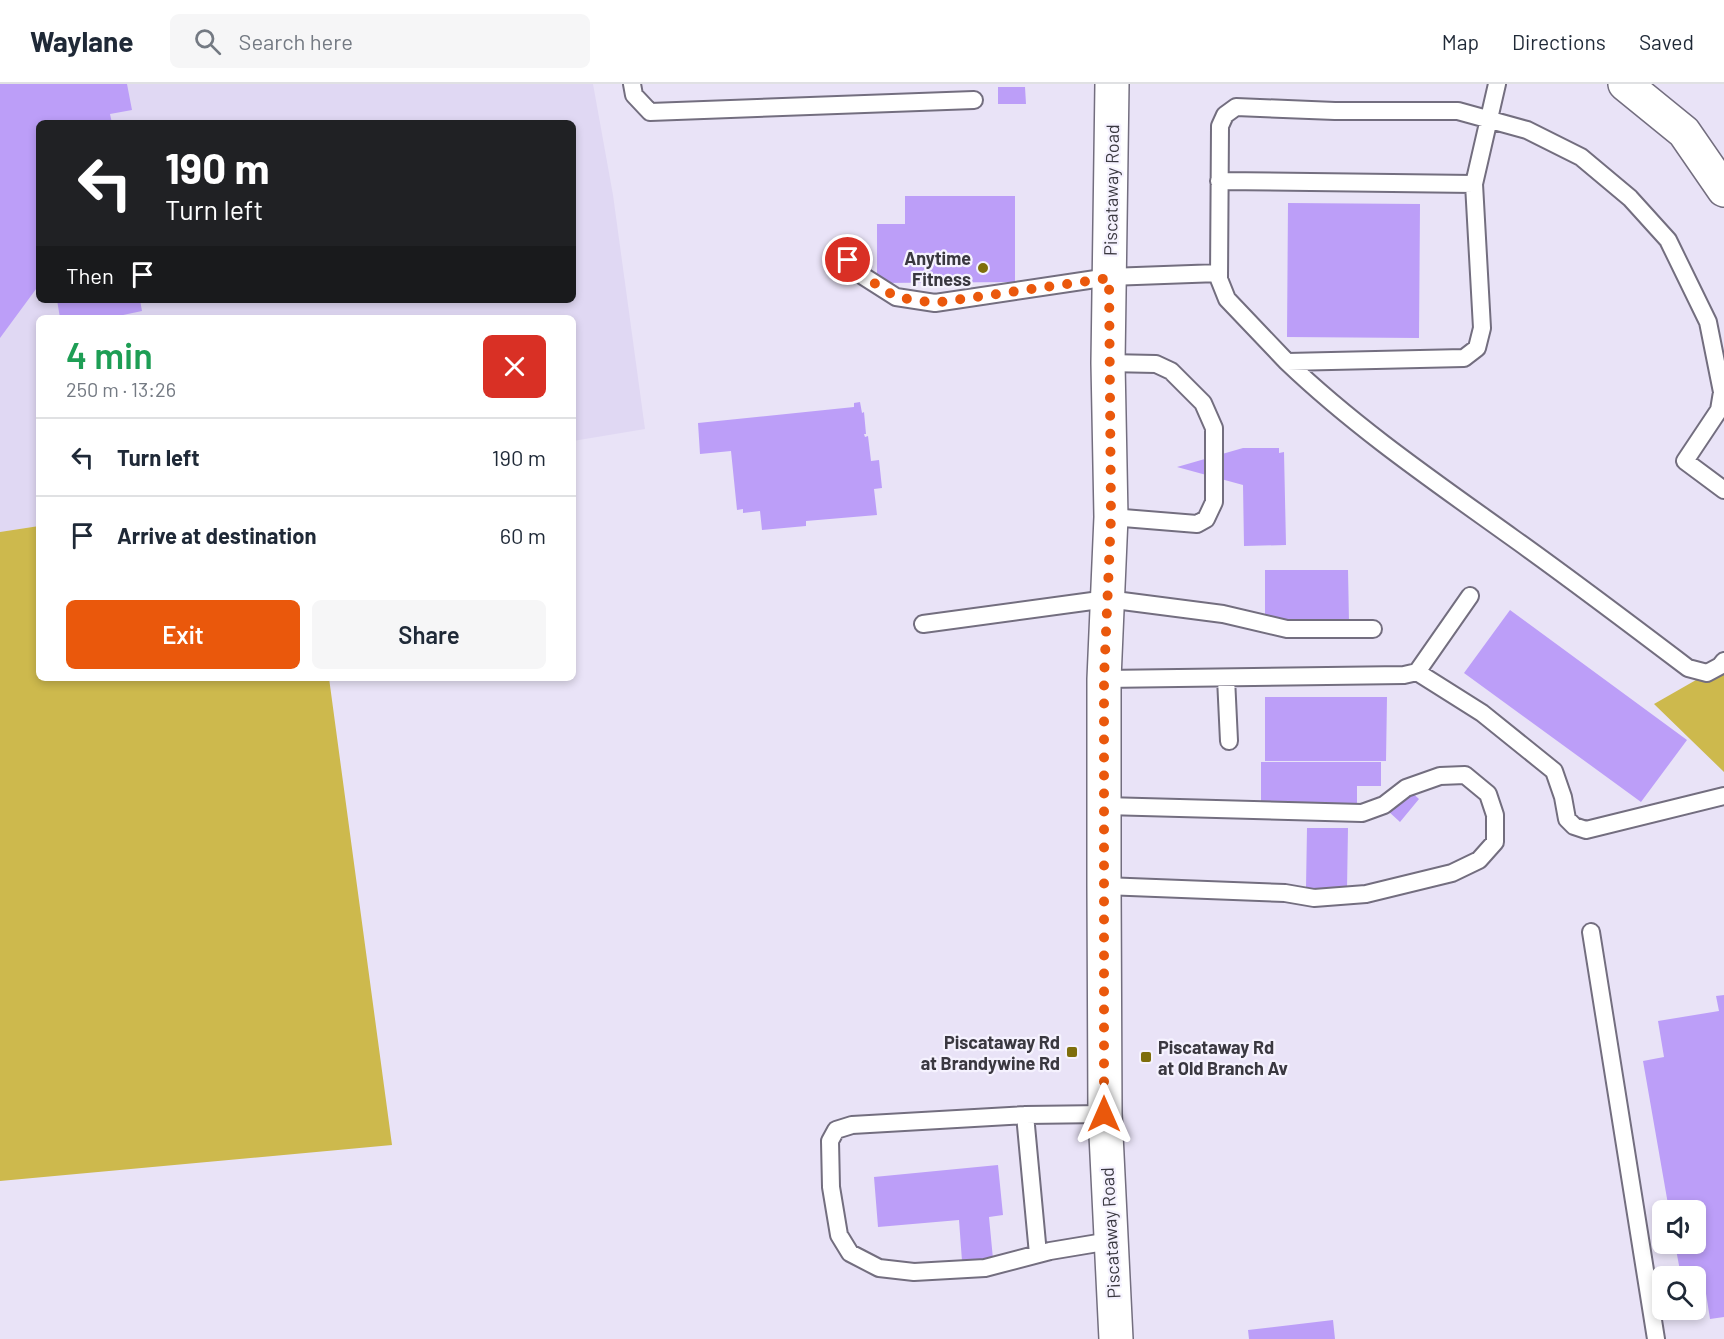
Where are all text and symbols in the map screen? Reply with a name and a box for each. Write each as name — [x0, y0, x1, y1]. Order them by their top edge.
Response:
search box — [170, 14, 590, 68]
text: Waylane — [30, 24, 134, 58]
icon: search — [191, 25, 224, 58]
text: Search here — [239, 28, 353, 54]
text: Map — [1442, 29, 1479, 54]
text: Directions — [1512, 29, 1606, 54]
text: Saved — [1639, 29, 1694, 54]
street label: Piscataway Road — [1099, 124, 1123, 256]
text: 190 m — [165, 142, 270, 192]
icon: left — [66, 144, 144, 222]
text: Turn left — [165, 193, 263, 225]
pin — [822, 234, 873, 285]
icon: arrive — [831, 243, 864, 276]
place label: Anytime Fitness — [904, 247, 971, 290]
icon: arrive — [126, 258, 159, 291]
marker: Anytime Fitness — [976, 261, 990, 275]
text: Then — [66, 262, 114, 288]
text: 4 min — [66, 333, 153, 376]
button: close — [483, 335, 546, 398]
text: 250 m · 13:26 — [66, 377, 176, 401]
icon: left — [66, 441, 99, 474]
text: Turn left — [117, 444, 200, 470]
text: 190 m — [492, 444, 546, 470]
icon: arrive — [66, 519, 99, 552]
text: Arrive at destination — [117, 522, 316, 548]
text: 60 m — [500, 522, 546, 548]
button: Exit — [66, 600, 300, 669]
button: Share — [312, 600, 546, 669]
place label: Piscataway Rd at Brandywine Rd — [921, 1031, 1060, 1074]
place label: Piscataway Rd at Old Branch Av — [1158, 1036, 1288, 1079]
marker: Piscataway Rd at Brandywine Rd — [1065, 1045, 1079, 1059]
marker: Piscataway Rd at Old Branch Av — [1139, 1050, 1153, 1064]
position arrow — [1072, 1082, 1136, 1146]
street label: Piscataway Road — [1096, 1167, 1124, 1299]
map controls — [1652, 1200, 1706, 1320]
button: sound — [1652, 1200, 1706, 1254]
button: search — [1652, 1266, 1706, 1320]

